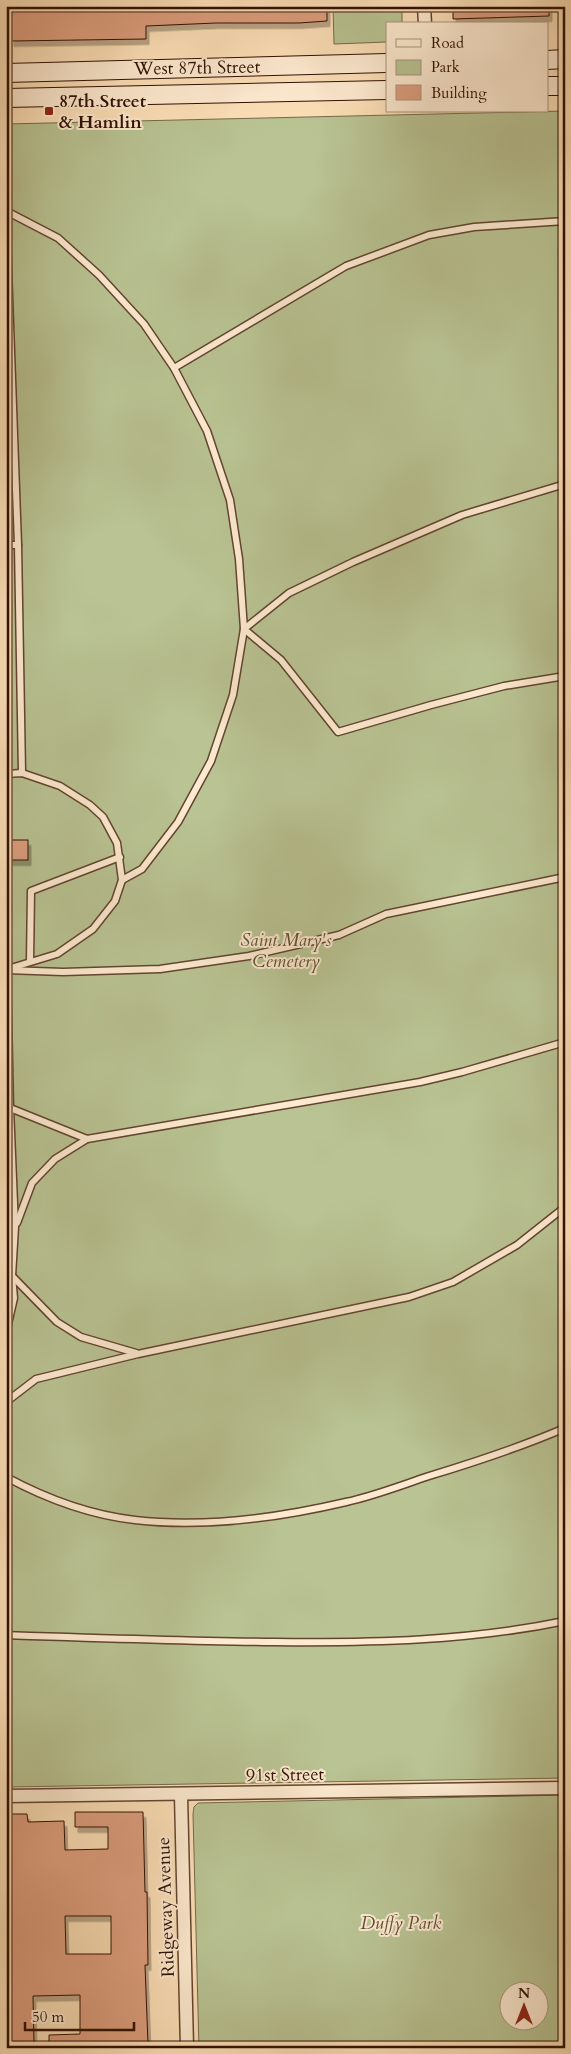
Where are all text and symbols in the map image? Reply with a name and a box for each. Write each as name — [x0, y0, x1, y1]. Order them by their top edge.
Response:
legend — [386, 22, 548, 112]
text: Road — [431, 33, 464, 53]
street label: West 87th Street — [132, 54, 261, 82]
text: Park — [431, 57, 460, 77]
text: Building — [431, 83, 487, 103]
place label: 87th Street & Hamlin — [59, 89, 147, 135]
marker: 87th Street & Hamlin — [43, 105, 55, 117]
park label: Saint Mary's Cemetery — [240, 928, 332, 974]
street label: 91st Street — [246, 1762, 325, 1788]
street label: Ridgeway Avenue — [151, 1836, 181, 1978]
park label: Duffy Park — [361, 1911, 441, 1936]
north arrow — [498, 1982, 548, 2032]
text: N — [518, 1984, 530, 2003]
scale bar — [25, 1999, 134, 2031]
text: 50 m — [32, 2007, 64, 2027]

